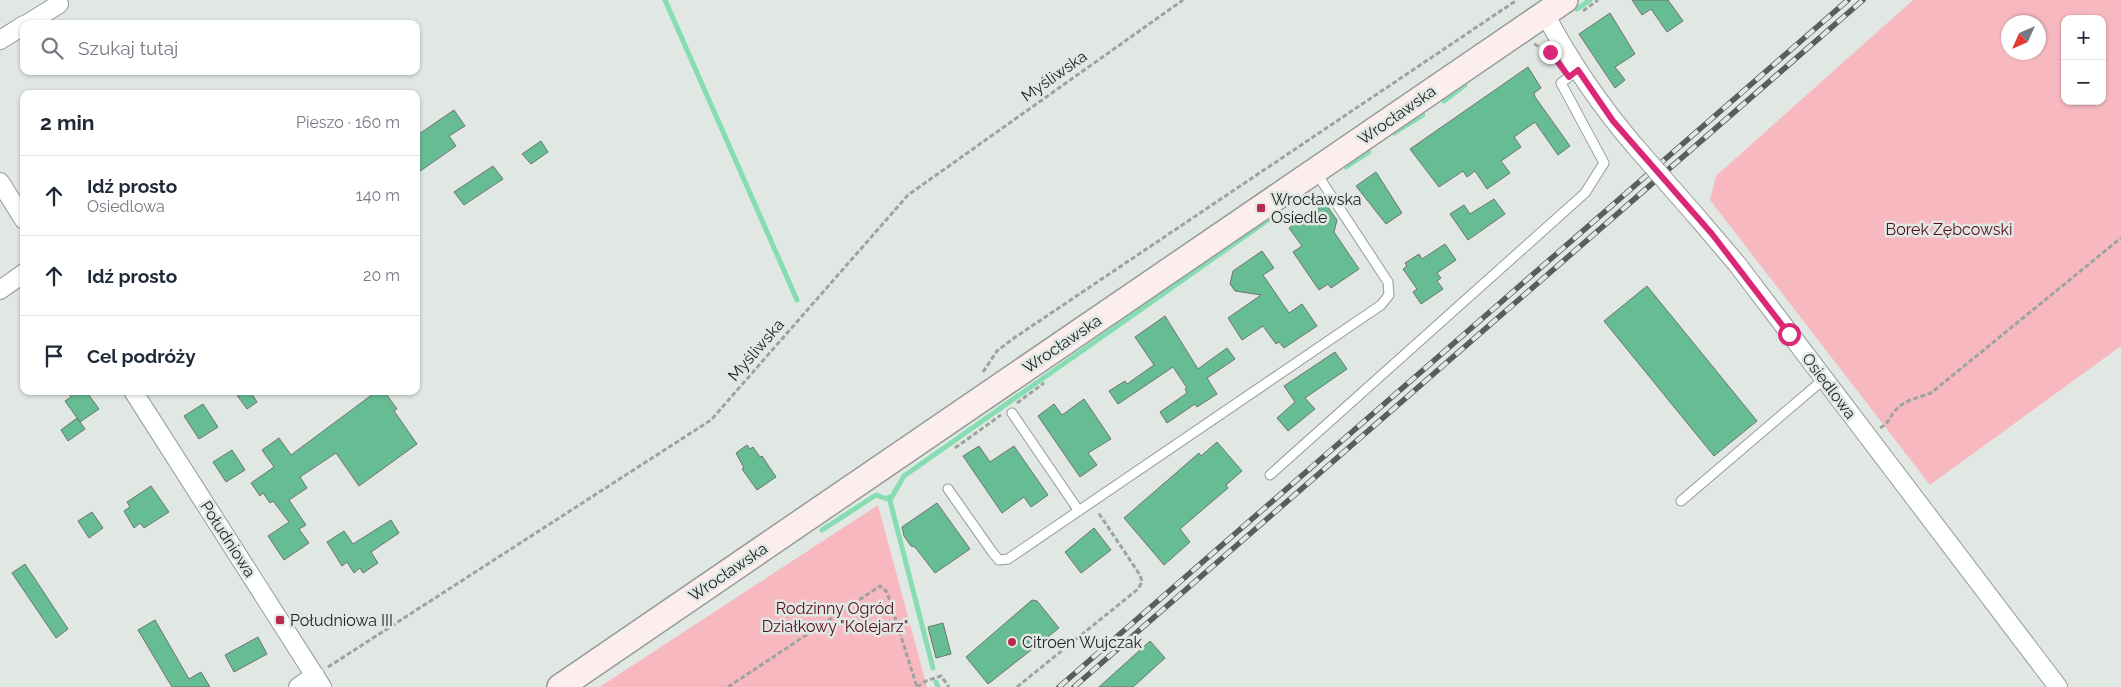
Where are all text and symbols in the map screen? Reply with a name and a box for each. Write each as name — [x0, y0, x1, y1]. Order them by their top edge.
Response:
north arrow — [2001, 15, 2046, 60]
map controls — [2061, 15, 2106, 105]
button: + — [2061, 15, 2106, 60]
search box — [20, 20, 420, 75]
icon: search — [38, 34, 66, 62]
text: Szukaj tutaj — [78, 37, 178, 59]
route end — [1539, 41, 1562, 64]
street label: Myśliwska — [1018, 46, 1090, 106]
button: − — [2061, 60, 2106, 105]
street label: Wrocławska — [1354, 81, 1440, 149]
text: 2 min — [40, 110, 94, 135]
text: Pieszo · 160 m — [296, 113, 400, 132]
text: Idź prosto — [87, 175, 177, 197]
icon: ahead — [40, 182, 68, 210]
text: 140 m — [356, 186, 400, 205]
place label: Wrocławska Osiedle — [1271, 190, 1362, 227]
text: Osiedlowa — [87, 197, 165, 216]
marker: Wrocławska Osiedle — [1255, 202, 1267, 214]
park label: Borek Zębcowski — [1886, 220, 2013, 239]
icon: ahead — [40, 262, 68, 290]
text: Idź prosto — [87, 265, 177, 287]
text: 20 m — [363, 266, 400, 285]
street label: Wrocławska — [1019, 311, 1105, 377]
street label: Myśliwska — [724, 315, 788, 385]
route start — [1778, 323, 1801, 346]
icon: arrive — [40, 342, 68, 370]
text: Cel podróży — [87, 345, 196, 367]
street label: Osiedlowa — [1798, 349, 1860, 423]
street label: Południowa — [196, 497, 260, 581]
street label: Wrocławska — [685, 539, 771, 605]
park label: Rodzinny Ogród Działkowy "Kolejarz" — [762, 599, 908, 636]
place label: Południowa III — [290, 611, 393, 630]
marker: Południowa III — [274, 614, 286, 626]
place label: Citroen Wujczak — [1022, 633, 1143, 652]
marker: Citroen Wujczak — [1006, 636, 1018, 648]

